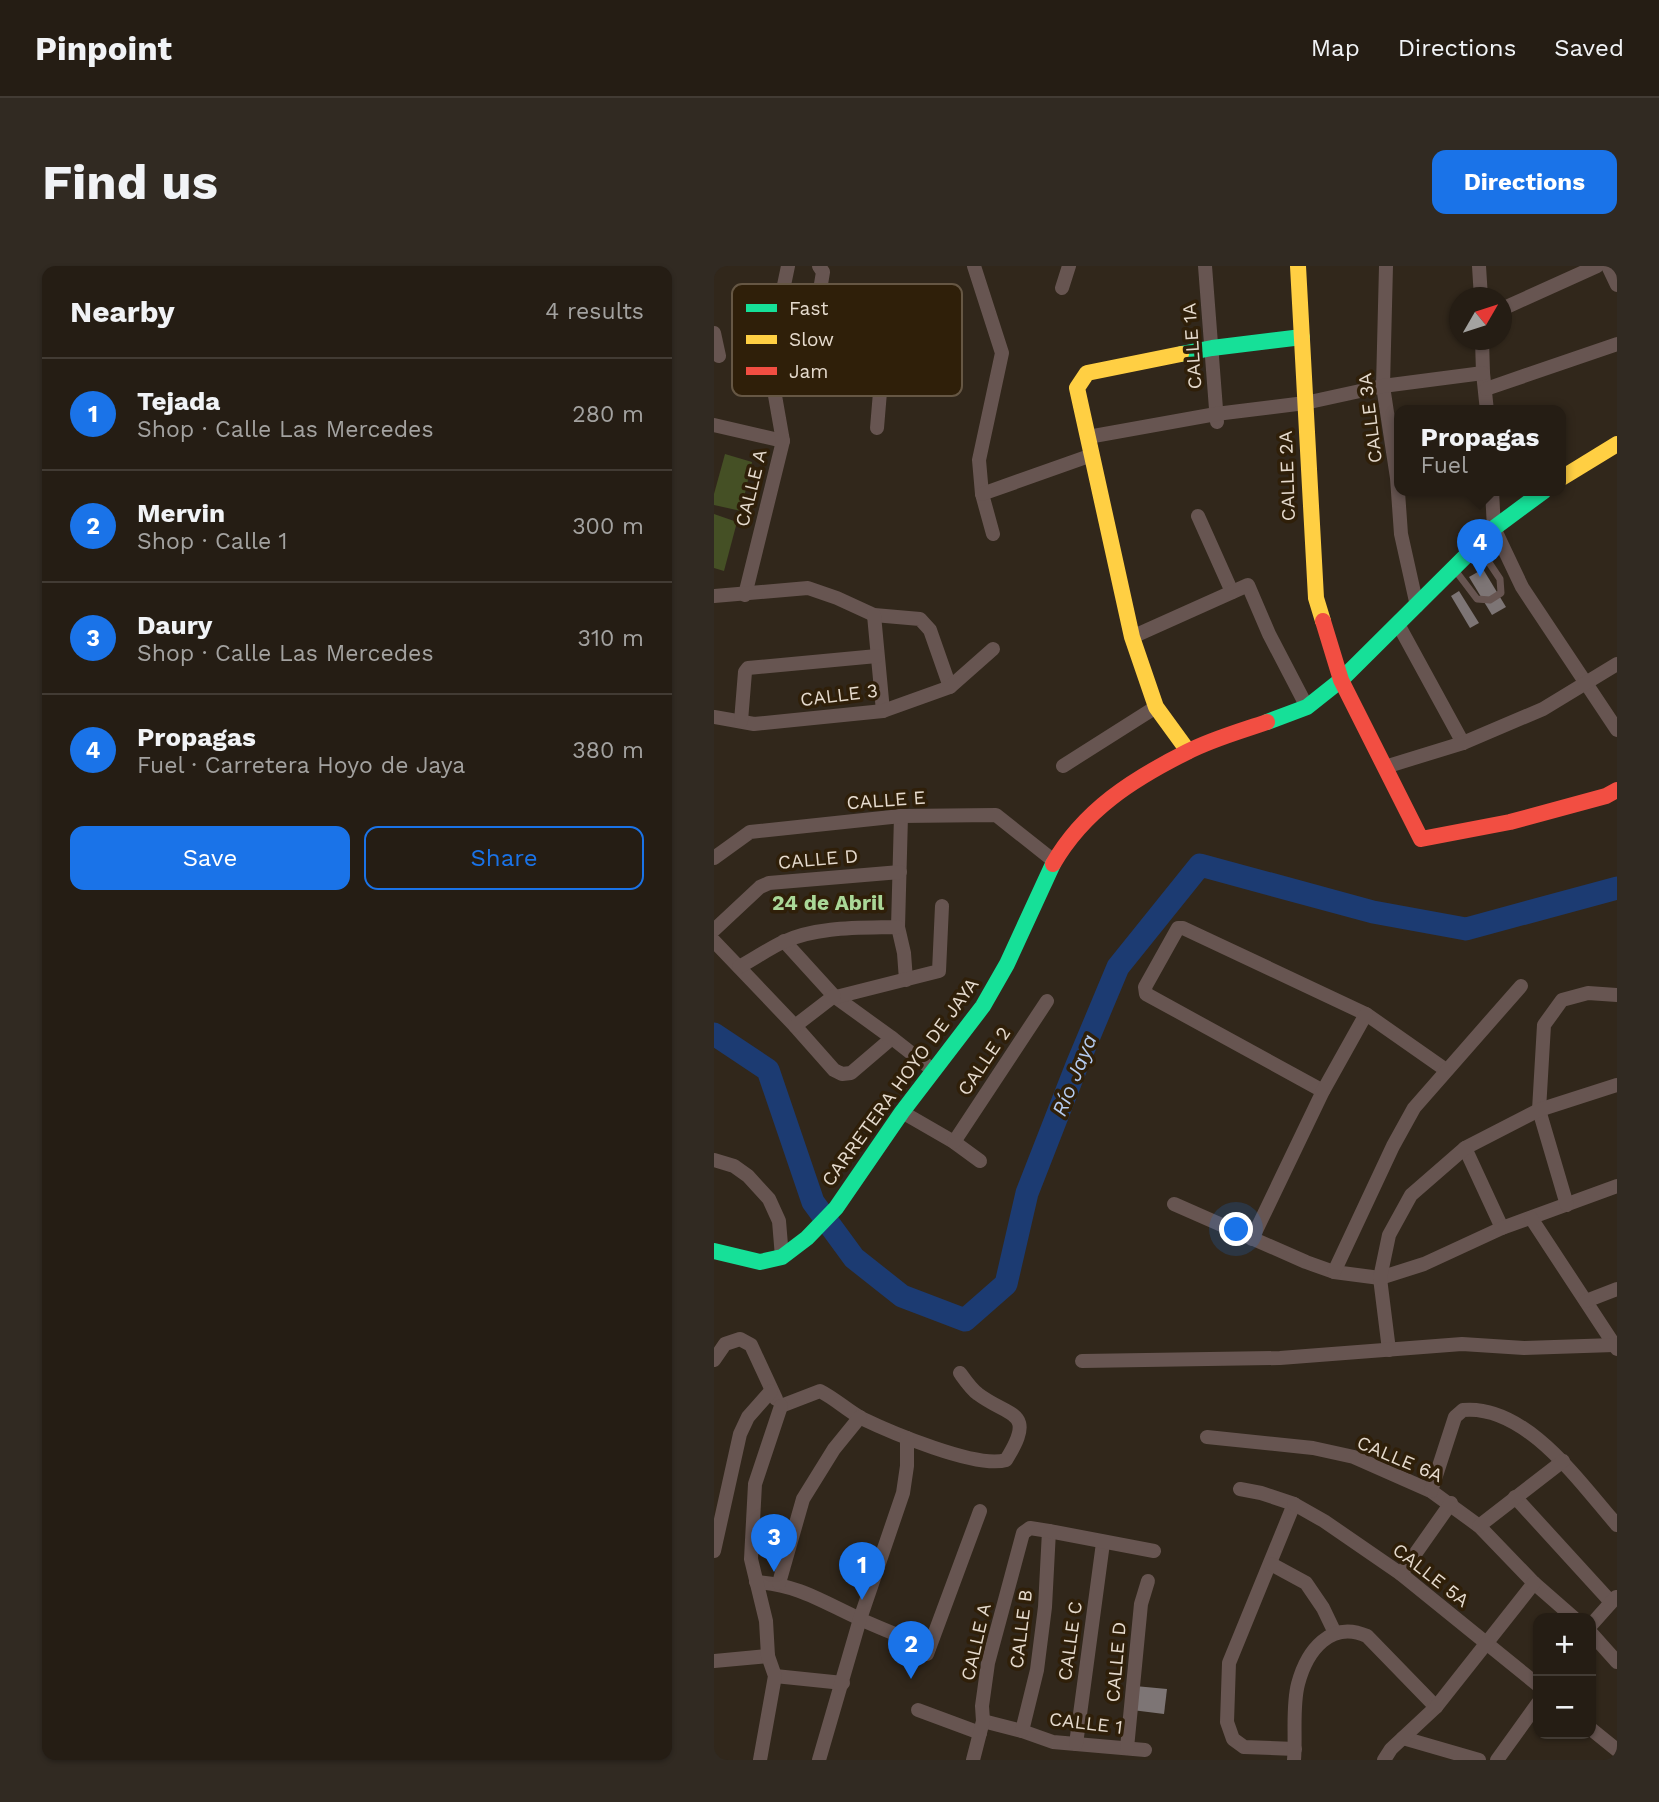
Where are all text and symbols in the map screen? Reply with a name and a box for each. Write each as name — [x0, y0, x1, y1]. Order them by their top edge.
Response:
text: Pinpoint — [35, 29, 172, 68]
text: Map — [1311, 34, 1360, 62]
text: Directions — [1398, 34, 1516, 62]
text: Saved — [1554, 34, 1624, 62]
button: Directions — [1432, 150, 1617, 214]
text: Find us — [42, 153, 218, 211]
legend — [732, 284, 962, 396]
north arrow — [1449, 287, 1512, 350]
text: Nearby — [70, 294, 175, 329]
text: Fast — [789, 297, 828, 320]
text: 4 results — [545, 298, 644, 325]
street label: CALLE 1A — [1177, 302, 1206, 390]
text: Slow — [789, 328, 834, 351]
text: Jam — [789, 360, 828, 383]
street label: CALLE 3A — [1353, 371, 1387, 464]
text: Tejada — [137, 386, 220, 416]
text: 1 — [88, 401, 98, 428]
text: 280 m — [572, 401, 644, 428]
popup — [1394, 405, 1566, 496]
text: Shop · Calle Las Mercedes — [137, 416, 434, 443]
text: Propagas — [1421, 422, 1539, 452]
street label: CALLE 2A — [1274, 430, 1300, 522]
street label: CALLE A — [730, 447, 772, 529]
text: Fuel — [1421, 452, 1468, 479]
text: Mervin — [137, 498, 225, 528]
text: 2 — [86, 513, 100, 540]
text: 300 m — [572, 513, 644, 540]
pin: 4 — [1457, 519, 1503, 577]
text: Shop · Calle 1 — [137, 528, 288, 555]
text: Daury — [137, 610, 212, 640]
text: 3 — [86, 625, 100, 652]
text: 310 m — [578, 625, 644, 652]
text: Shop · Calle Las Mercedes — [137, 640, 434, 667]
street label: CALLE 3 — [799, 679, 879, 711]
text: Propagas — [137, 722, 256, 752]
text: 4 — [86, 737, 100, 764]
text: 380 m — [572, 737, 644, 764]
text: Fuel · Carretera Hoyo de Jaya — [137, 752, 465, 779]
street label: CALLE E — [846, 786, 926, 814]
button: Save — [70, 826, 350, 890]
button: Share — [364, 826, 644, 890]
street label: CALLE D — [777, 844, 859, 874]
district label: 24 de Abril — [772, 890, 884, 915]
street label: CARRETERA HOYO DE JAYA — [817, 973, 984, 1191]
street label: CALLE 2 — [953, 1022, 1015, 1100]
water label: Río Jaya — [1046, 1030, 1102, 1120]
your location — [1219, 1212, 1253, 1246]
street label: CALLE 6A — [1354, 1431, 1447, 1488]
pin: 3 — [751, 1514, 797, 1572]
street label: CALLE 5A — [1388, 1538, 1474, 1612]
pin: 1 — [839, 1542, 885, 1600]
street label: CALLE B — [1005, 1588, 1037, 1670]
street label: CALLE C — [1053, 1600, 1087, 1682]
street label: CALLE A — [956, 1601, 996, 1683]
map controls — [1533, 1613, 1596, 1739]
button: + — [1533, 1613, 1596, 1676]
pin: 2 — [888, 1621, 934, 1679]
street label: CALLE D — [1101, 1621, 1131, 1703]
button: − — [1533, 1676, 1596, 1739]
street label: CALLE 1 — [1048, 1707, 1124, 1739]

